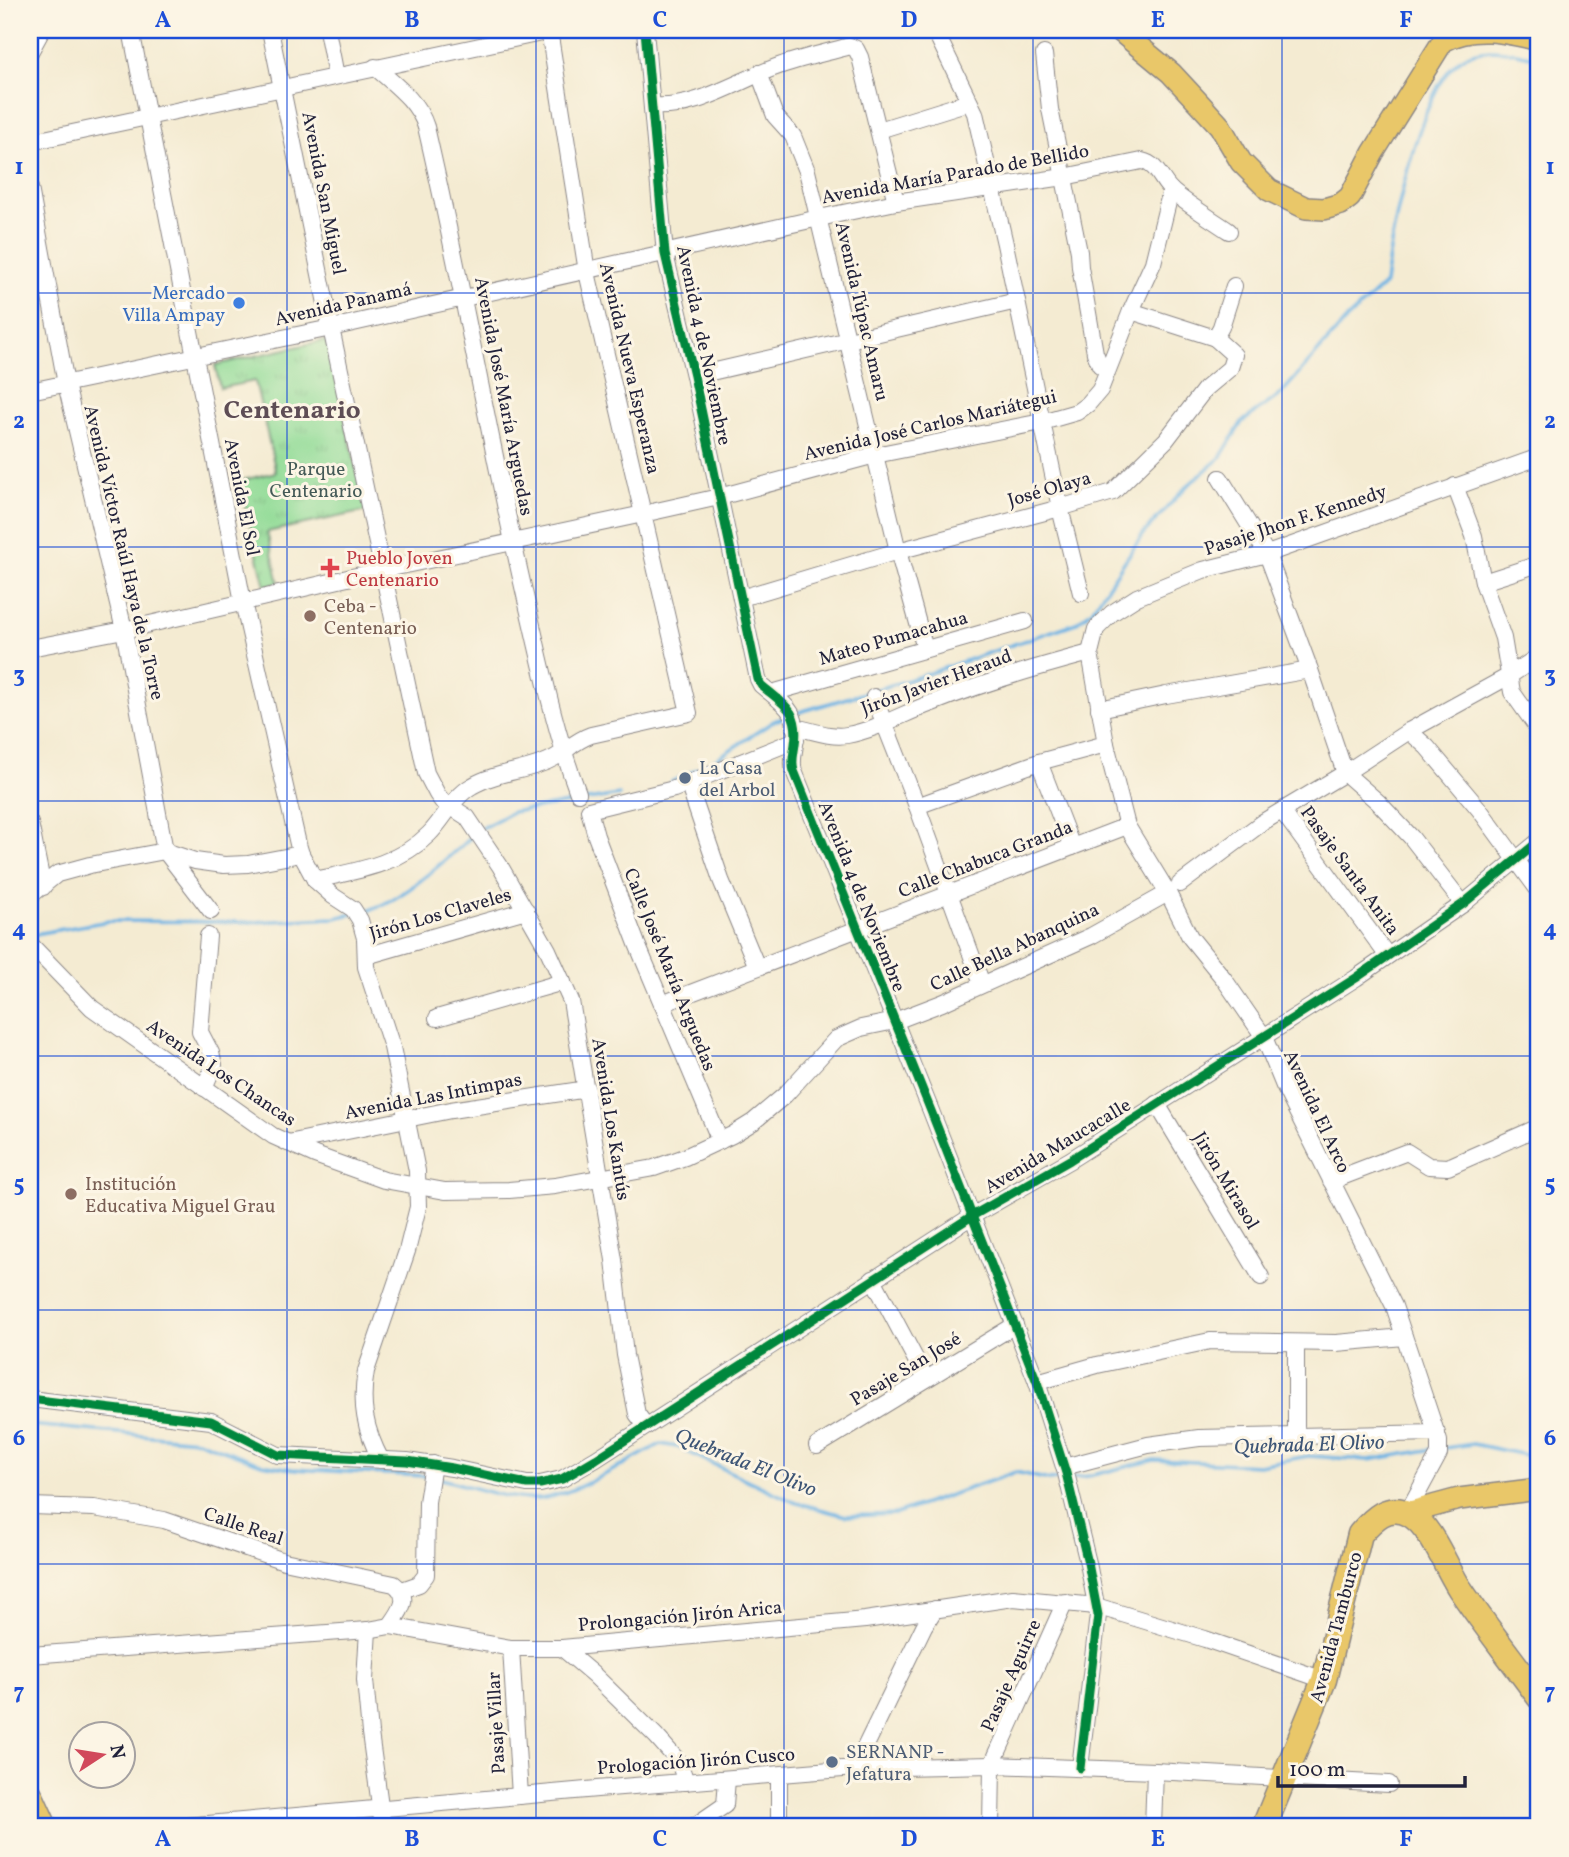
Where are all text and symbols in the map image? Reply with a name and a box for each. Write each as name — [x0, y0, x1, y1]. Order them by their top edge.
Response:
text: A — [155, 5, 171, 37]
text: B — [404, 5, 420, 37]
text: C — [653, 5, 667, 37]
text: D — [901, 5, 918, 37]
text: E — [1151, 5, 1165, 37]
text: F — [1399, 5, 1413, 37]
street label: Avenida San Miguel — [294, 110, 352, 278]
street label: Avenida María Parado de Bellido — [820, 139, 1091, 211]
text: 1 — [14, 152, 24, 184]
text: 1 — [1545, 152, 1555, 184]
street label: Avenida Túpac Amaru — [828, 219, 894, 404]
street label: Avenida 4 de Noviembre — [669, 243, 737, 448]
street label: Avenida Nueva Esperanza — [592, 260, 666, 477]
street label: Avenida José María Arguedas — [467, 275, 539, 518]
street label: Avenida Panamá — [272, 277, 414, 333]
place label: Mercado Villa Ampay — [122, 281, 225, 329]
marker: Mercado Villa Ampay — [231, 295, 247, 311]
street label: Avenida José Carlos Mariátegui — [802, 384, 1060, 468]
district label: Centenario — [223, 393, 361, 429]
street label: Avenida Víctor Raúl Haya de la Torre — [76, 402, 170, 703]
text: 2 — [13, 406, 25, 438]
text: 2 — [1544, 406, 1556, 438]
street label: Avenida El Sol — [217, 436, 265, 559]
park label: Parque Centenario — [270, 457, 362, 505]
street label: José Olaya — [1005, 466, 1094, 514]
street label: Pasaje Jhon F. Kennedy — [1201, 479, 1390, 563]
place label: Pueblo Joven Centenario — [346, 546, 453, 594]
marker: Pueblo Joven Centenario — [320, 558, 340, 578]
place label: Ceba - Centenario — [324, 594, 417, 642]
street label: Mateo Pumacahua — [816, 605, 971, 673]
marker: Ceba - Centenario — [302, 608, 318, 624]
street label: Jirón Javier Heraud — [858, 643, 1016, 722]
text: 3 — [13, 660, 25, 692]
text: 3 — [1544, 660, 1556, 692]
place label: La Casa del Arbol — [699, 756, 776, 804]
marker: La Casa del Arbol — [677, 770, 693, 786]
street label: Avenida 4 de Noviembre — [811, 797, 911, 996]
street label: Pasaje Santa Anita — [1294, 801, 1405, 941]
street label: Calle Chabuca Granda — [895, 815, 1077, 905]
street label: Calle José María Arguedas — [617, 865, 722, 1075]
street label: Jirón Los Claveles — [367, 882, 515, 948]
street label: Calle Bella Abanquina — [926, 897, 1104, 998]
text: 4 — [12, 914, 26, 946]
text: 4 — [1543, 914, 1557, 946]
street label: Avenida Los Chancas — [141, 1014, 301, 1133]
street label: Avenida Los Kantús — [584, 1036, 636, 1202]
street label: Avenida El Arco — [1276, 1046, 1356, 1178]
street label: Avenida Las Intimpas — [343, 1067, 524, 1127]
street label: Avenida Maucacalle — [980, 1093, 1136, 1201]
street label: Jirón Mirasol — [1186, 1127, 1265, 1235]
text: 5 — [13, 1169, 25, 1201]
text: 5 — [1544, 1169, 1556, 1201]
place label: Institución Educativa Miguel Grau — [85, 1172, 276, 1220]
marker: Institución Educativa Miguel Grau — [63, 1186, 79, 1202]
street label: Pasaje San José — [846, 1326, 966, 1413]
water label: Quebrada El Olivo — [670, 1422, 821, 1505]
text: 6 — [13, 1423, 25, 1455]
text: 6 — [1544, 1423, 1556, 1455]
water label: Quebrada El Olivo — [1233, 1428, 1385, 1463]
street label: Calle Real — [200, 1501, 287, 1553]
street label: Avenida Tamburco — [1304, 1549, 1370, 1706]
street label: Prolongación Jirón Arica — [577, 1595, 783, 1639]
street label: Pasaje Aguirre — [975, 1615, 1048, 1736]
street label: Pasaje Villar — [481, 1671, 513, 1775]
text: 7 — [14, 1677, 25, 1709]
text: 7 — [1545, 1677, 1556, 1709]
north arrow — [66, 1720, 136, 1790]
place label: SERNANP - Jefatura — [846, 1740, 945, 1788]
text: N — [103, 1742, 131, 1762]
street label: Prologación Jirón Cusco — [596, 1742, 796, 1782]
scale bar — [1278, 1745, 1466, 1789]
marker: SERNANP - Jefatura — [824, 1754, 840, 1770]
text: 100 m — [1289, 1756, 1346, 1785]
text: A — [155, 1824, 171, 1856]
text: B — [404, 1824, 420, 1856]
text: C — [653, 1824, 667, 1856]
text: D — [901, 1824, 918, 1856]
text: E — [1151, 1824, 1165, 1856]
text: F — [1399, 1824, 1413, 1856]

